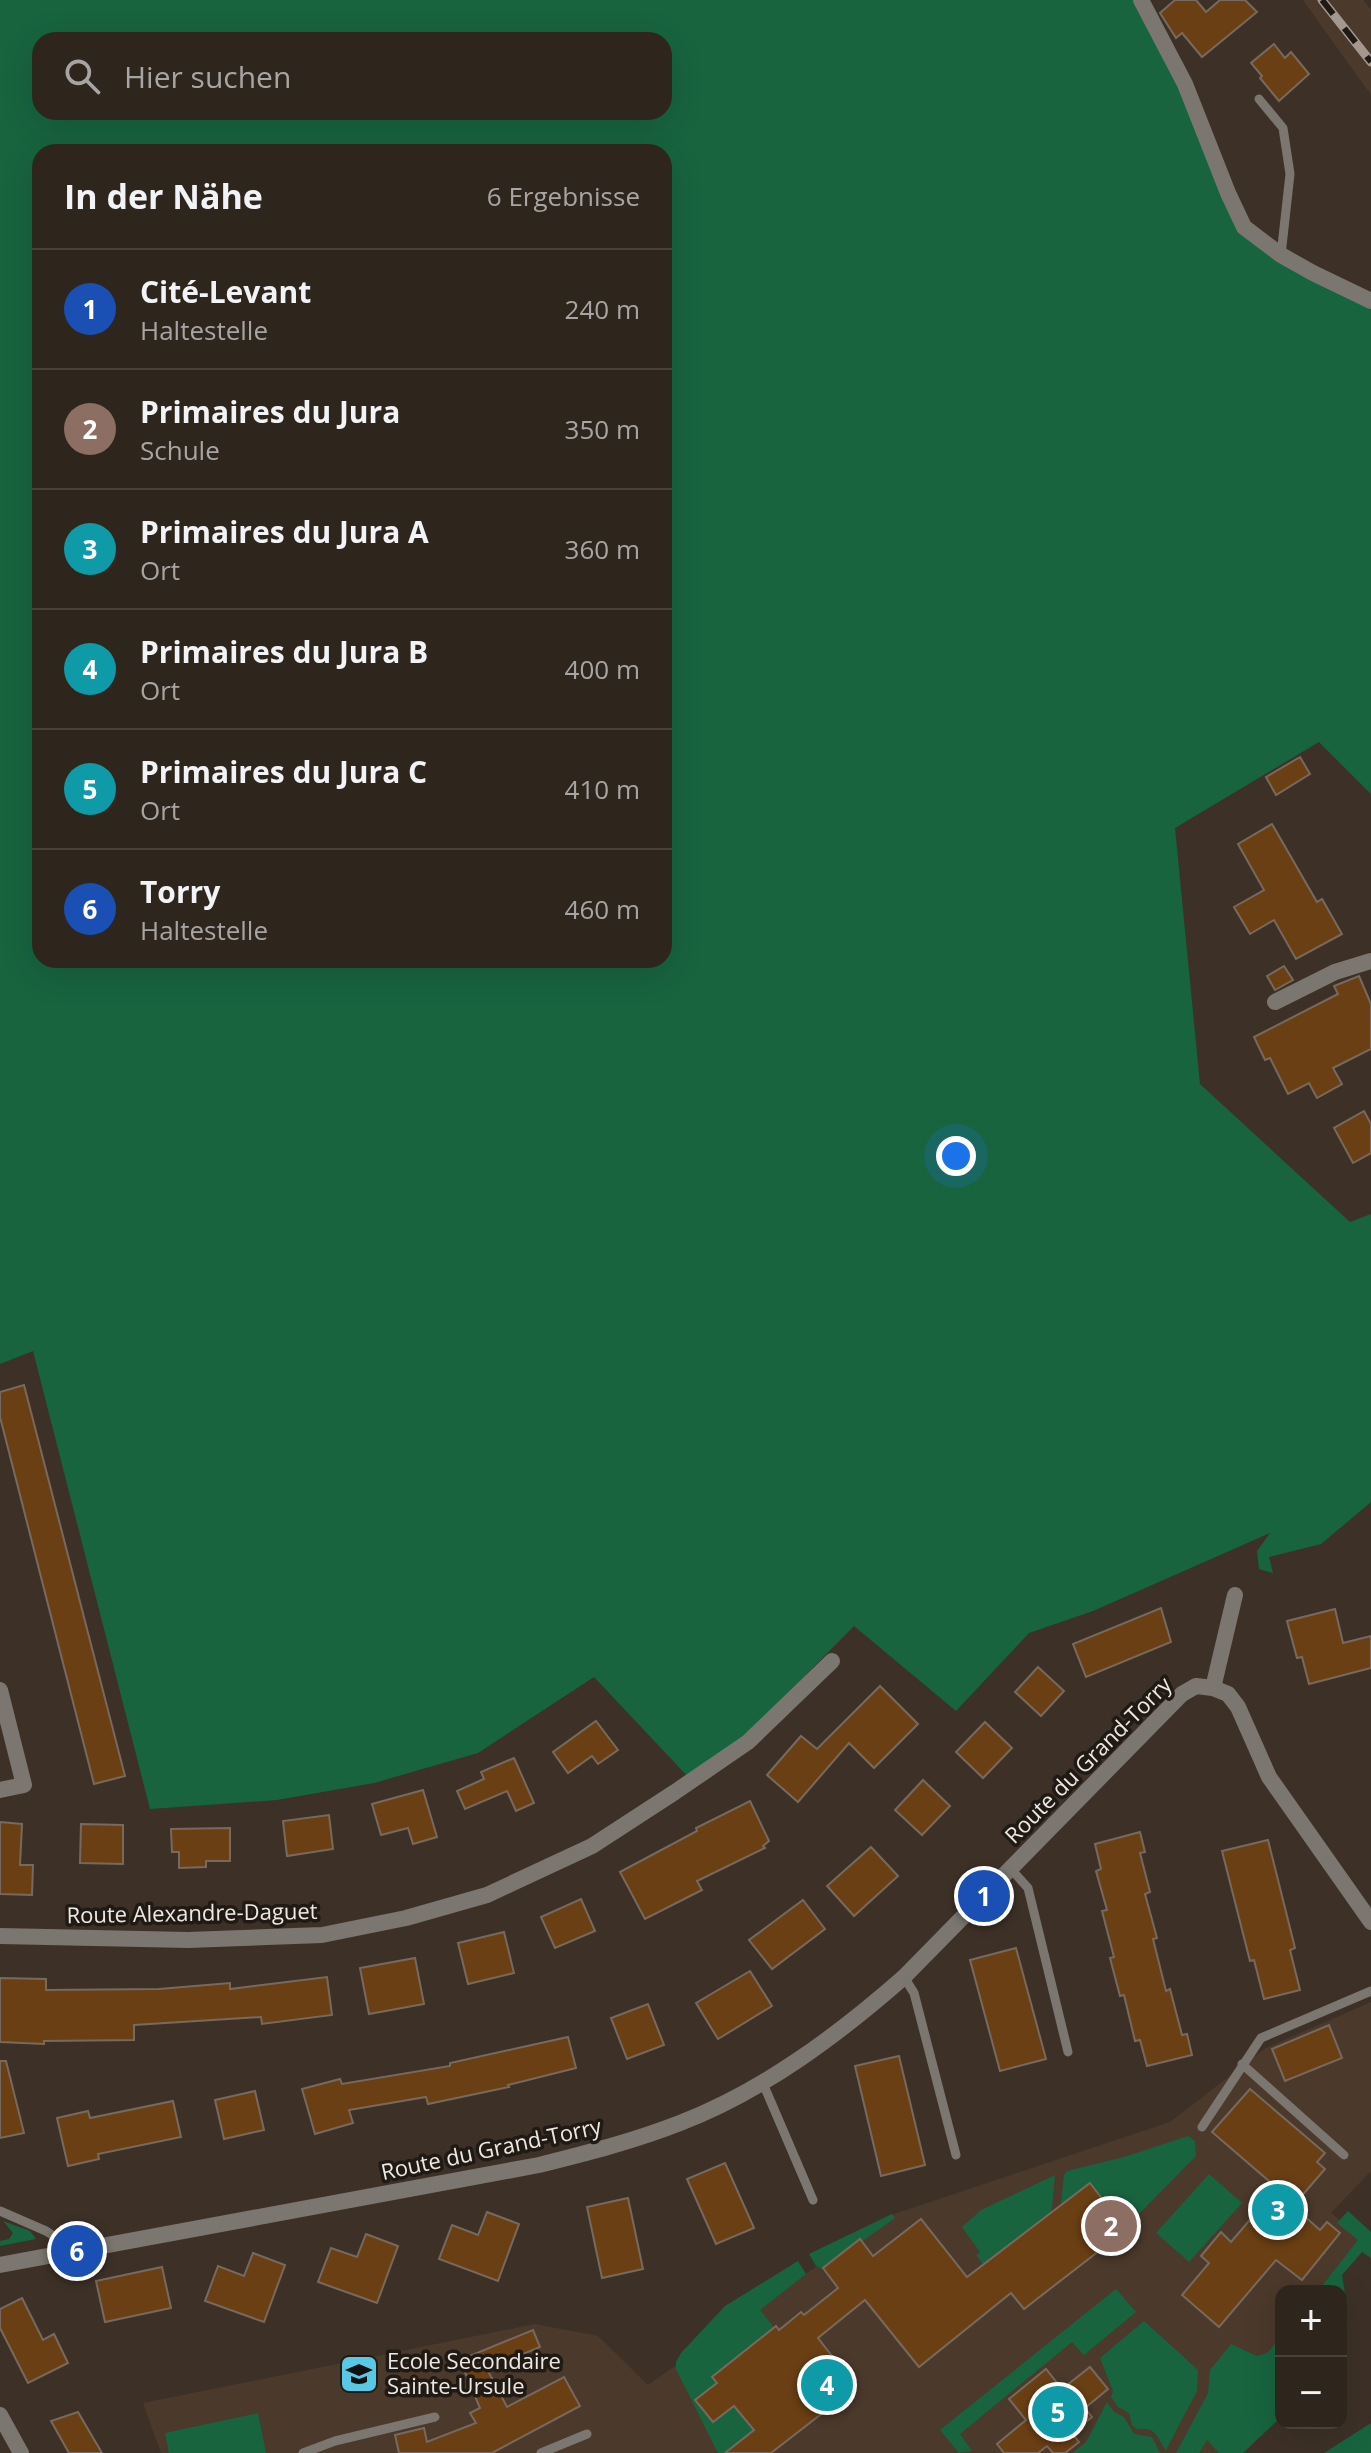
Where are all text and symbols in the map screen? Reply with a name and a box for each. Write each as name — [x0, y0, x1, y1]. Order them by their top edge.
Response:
search box — [32, 32, 672, 120]
icon: search — [60, 54, 104, 98]
text: Hier suchen — [124, 56, 291, 97]
text: In der Nähe — [64, 173, 263, 219]
text: 6 Ergebnisse — [487, 178, 640, 214]
text: Cité-Levant — [140, 271, 311, 312]
text: 1 — [83, 291, 97, 327]
text: 240 m — [565, 291, 640, 327]
text: Haltestelle — [140, 312, 268, 348]
text: Primaires du Jura — [140, 391, 400, 432]
text: 2 — [83, 411, 97, 447]
text: 350 m — [565, 411, 640, 447]
text: Schule — [140, 432, 220, 468]
text: Primaires du Jura A — [140, 511, 429, 552]
text: 3 — [83, 531, 97, 567]
text: 360 m — [565, 531, 640, 567]
text: Ort — [140, 552, 180, 588]
text: Primaires du Jura B — [140, 631, 428, 672]
text: 4 — [83, 651, 97, 687]
text: 400 m — [565, 651, 640, 687]
text: Ort — [140, 672, 180, 708]
text: Primaires du Jura C — [140, 751, 427, 792]
text: 5 — [83, 771, 97, 807]
text: 410 m — [565, 771, 640, 807]
text: Ort — [140, 792, 180, 828]
text: Torry — [140, 871, 220, 912]
text: 6 — [83, 891, 97, 927]
text: 460 m — [565, 891, 640, 927]
text: Haltestelle — [140, 912, 268, 948]
your location — [936, 1136, 976, 1176]
street label: Route du Grand-Torry — [997, 1669, 1178, 1849]
pin: 1 — [958, 1866, 1010, 1926]
street label: Route Alexandre-Daguet — [66, 1895, 318, 1929]
street label: Route du Grand-Torry — [378, 2110, 605, 2186]
pin: 3 — [1252, 2180, 1304, 2240]
pin: 2 — [1085, 2196, 1137, 2256]
pin: 6 — [51, 2221, 103, 2281]
map controls — [1275, 2285, 1347, 2429]
button: + — [1275, 2285, 1347, 2357]
place label: Ecole Secondaire Sainte-Ursule — [387, 2345, 561, 2400]
school or university icon: Ecole Secondaire Sainte-Ursule — [338, 2353, 380, 2395]
pin: 4 — [801, 2355, 853, 2415]
button: − — [1275, 2357, 1347, 2429]
pin: 5 — [1032, 2382, 1084, 2442]

